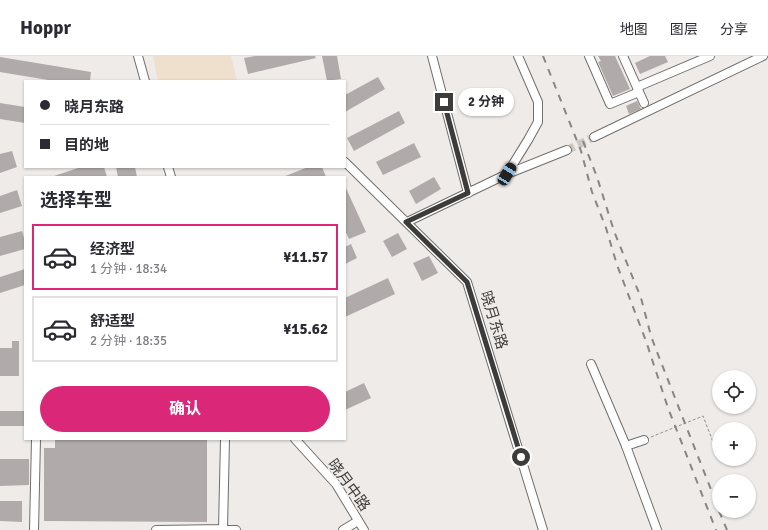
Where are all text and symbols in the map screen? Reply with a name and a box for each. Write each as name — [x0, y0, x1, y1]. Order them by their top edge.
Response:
text: Hoppr — [20, 16, 71, 40]
text: 地图 — [620, 21, 648, 38]
text: 图层 — [670, 21, 698, 38]
text: 分享 — [720, 21, 748, 38]
callout: 2 分钟 — [458, 88, 514, 116]
route end — [435, 93, 453, 111]
text: 2 分钟 — [468, 94, 504, 110]
text: 晓月东路 — [64, 98, 124, 116]
text: 目的地 — [64, 136, 109, 154]
car — [496, 161, 518, 187]
text: 选择车型 — [40, 189, 112, 211]
icon: car — [42, 239, 78, 275]
text: 经济型 — [90, 240, 135, 258]
text: ¥11.57 — [283, 248, 328, 266]
text: 1 分钟 · 18:34 — [90, 261, 167, 277]
street label: 晓月东路 — [477, 289, 511, 351]
icon: car — [42, 311, 78, 347]
text: 舒适型 — [90, 312, 135, 330]
text: ¥15.62 — [283, 320, 328, 338]
text: 2 分钟 · 18:35 — [90, 333, 167, 349]
map controls — [712, 370, 756, 518]
button: locate — [712, 370, 756, 414]
button: 确认 — [40, 386, 330, 432]
button: + — [712, 422, 756, 466]
route start — [512, 448, 530, 466]
street label: 晓月中路 — [324, 455, 374, 515]
button: − — [712, 474, 756, 518]

